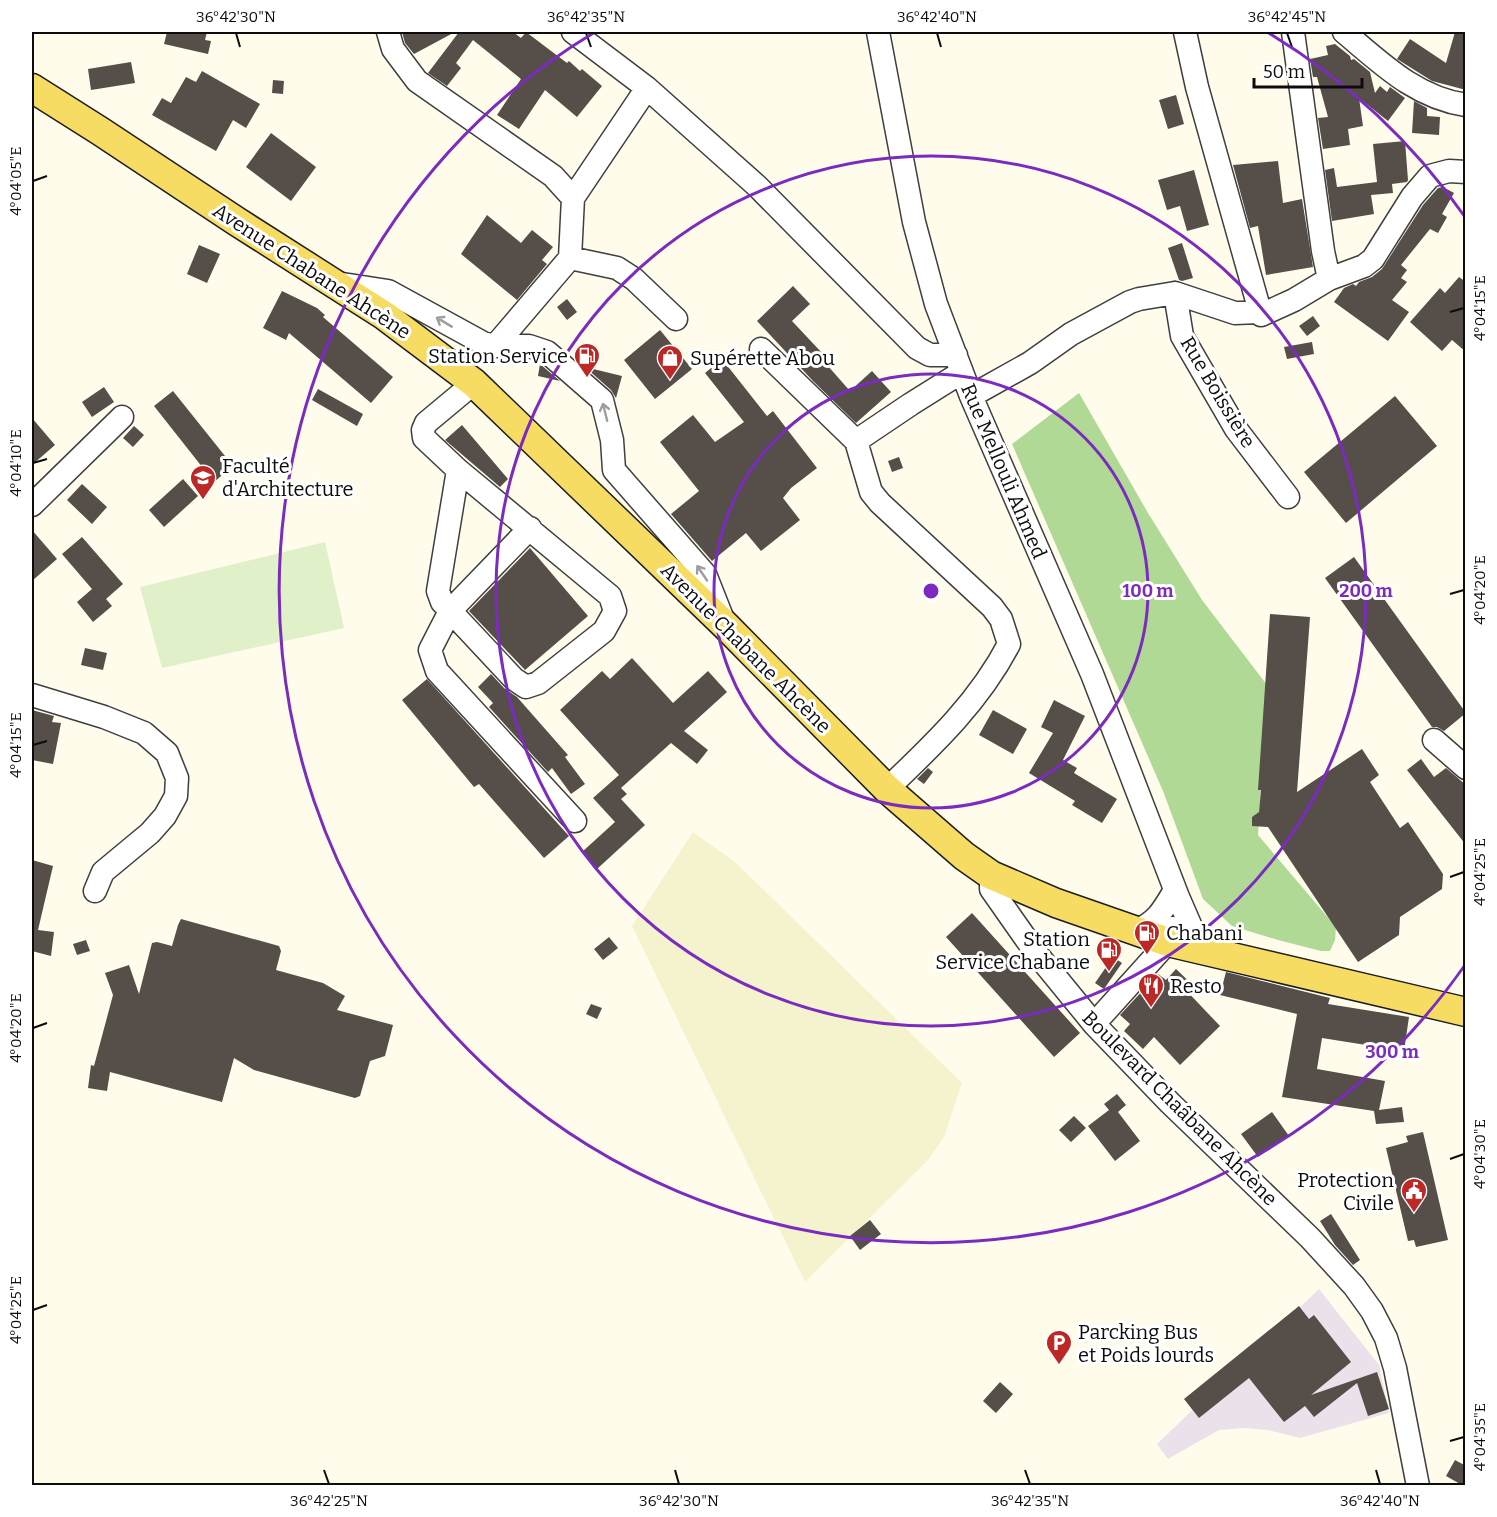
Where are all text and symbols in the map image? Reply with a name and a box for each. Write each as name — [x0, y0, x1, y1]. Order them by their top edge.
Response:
text: 36°42'30"N — [196, 8, 276, 26]
text: 36°42'35"N — [547, 8, 625, 26]
text: 36°42'40"N — [897, 8, 977, 26]
text: 36°42'45"N — [1248, 8, 1326, 26]
scale bar — [1254, 51, 1362, 89]
text: 50 m — [1263, 61, 1305, 83]
text: 4°04'05"E — [7, 146, 25, 216]
street label: Avenue Chabane Ahcène — [209, 198, 415, 344]
text: 4°04'15"E — [1471, 275, 1489, 341]
one-way arrow — [436, 316, 453, 328]
street label: Rue Boissière — [1175, 332, 1261, 452]
fuel station icon: Station Service — [572, 341, 602, 379]
shop icon: Supérette Abou — [655, 343, 685, 381]
place label: Station Service — [428, 344, 568, 368]
place label: Supérette Abou — [690, 346, 835, 370]
street label: Rue Mellouli Ahmed — [956, 380, 1052, 562]
one-way arrow — [599, 402, 611, 421]
text: 4°04'10"E — [7, 429, 25, 497]
place label: Faculté d'Architecture — [222, 454, 354, 501]
school or university icon: Faculté d'Architecture — [188, 463, 218, 501]
text: 4°04'20"E — [1471, 555, 1489, 625]
street label: Avenue Chabane Ahcène — [656, 558, 836, 738]
one-way arrow — [696, 564, 709, 581]
text: 100 m — [1122, 580, 1174, 602]
text: 200 m — [1339, 580, 1393, 602]
centre of rings — [921, 581, 941, 601]
text: 4°04'15"E — [7, 712, 25, 778]
text: 4°04'25"E — [1471, 838, 1489, 906]
fuel station icon: Chabani — [1132, 918, 1162, 956]
place label: Chabani — [1166, 921, 1243, 945]
place label: Station Service Chabane — [935, 927, 1090, 974]
fuel station icon: Station Service Chabane — [1094, 935, 1124, 973]
restaurant icon: Resto — [1136, 971, 1166, 1009]
place label: Resto — [1170, 974, 1222, 998]
text: 4°04'20"E — [7, 993, 25, 1063]
street label: Boulevard Chaâbane Ahcène — [1078, 1006, 1282, 1210]
text: 300 m — [1365, 1041, 1419, 1063]
text: 4°04'30"E — [1471, 1119, 1489, 1189]
place label: Protection Civile — [1297, 1168, 1394, 1215]
public building icon: Protection Civile — [1399, 1176, 1429, 1214]
text: 4°04'25"E — [7, 1276, 25, 1344]
place label: Parcking Bus et Poids lourds — [1078, 1320, 1214, 1367]
parking icon: Parcking Bus et Poids lourds — [1044, 1328, 1074, 1366]
text: 4°04'35"E — [1471, 1403, 1489, 1471]
text: 36°42'25"N — [290, 1492, 368, 1510]
text: 36°42'30"N — [639, 1492, 719, 1510]
text: 36°42'35"N — [991, 1492, 1069, 1510]
text: 36°42'40"N — [1340, 1492, 1420, 1510]

